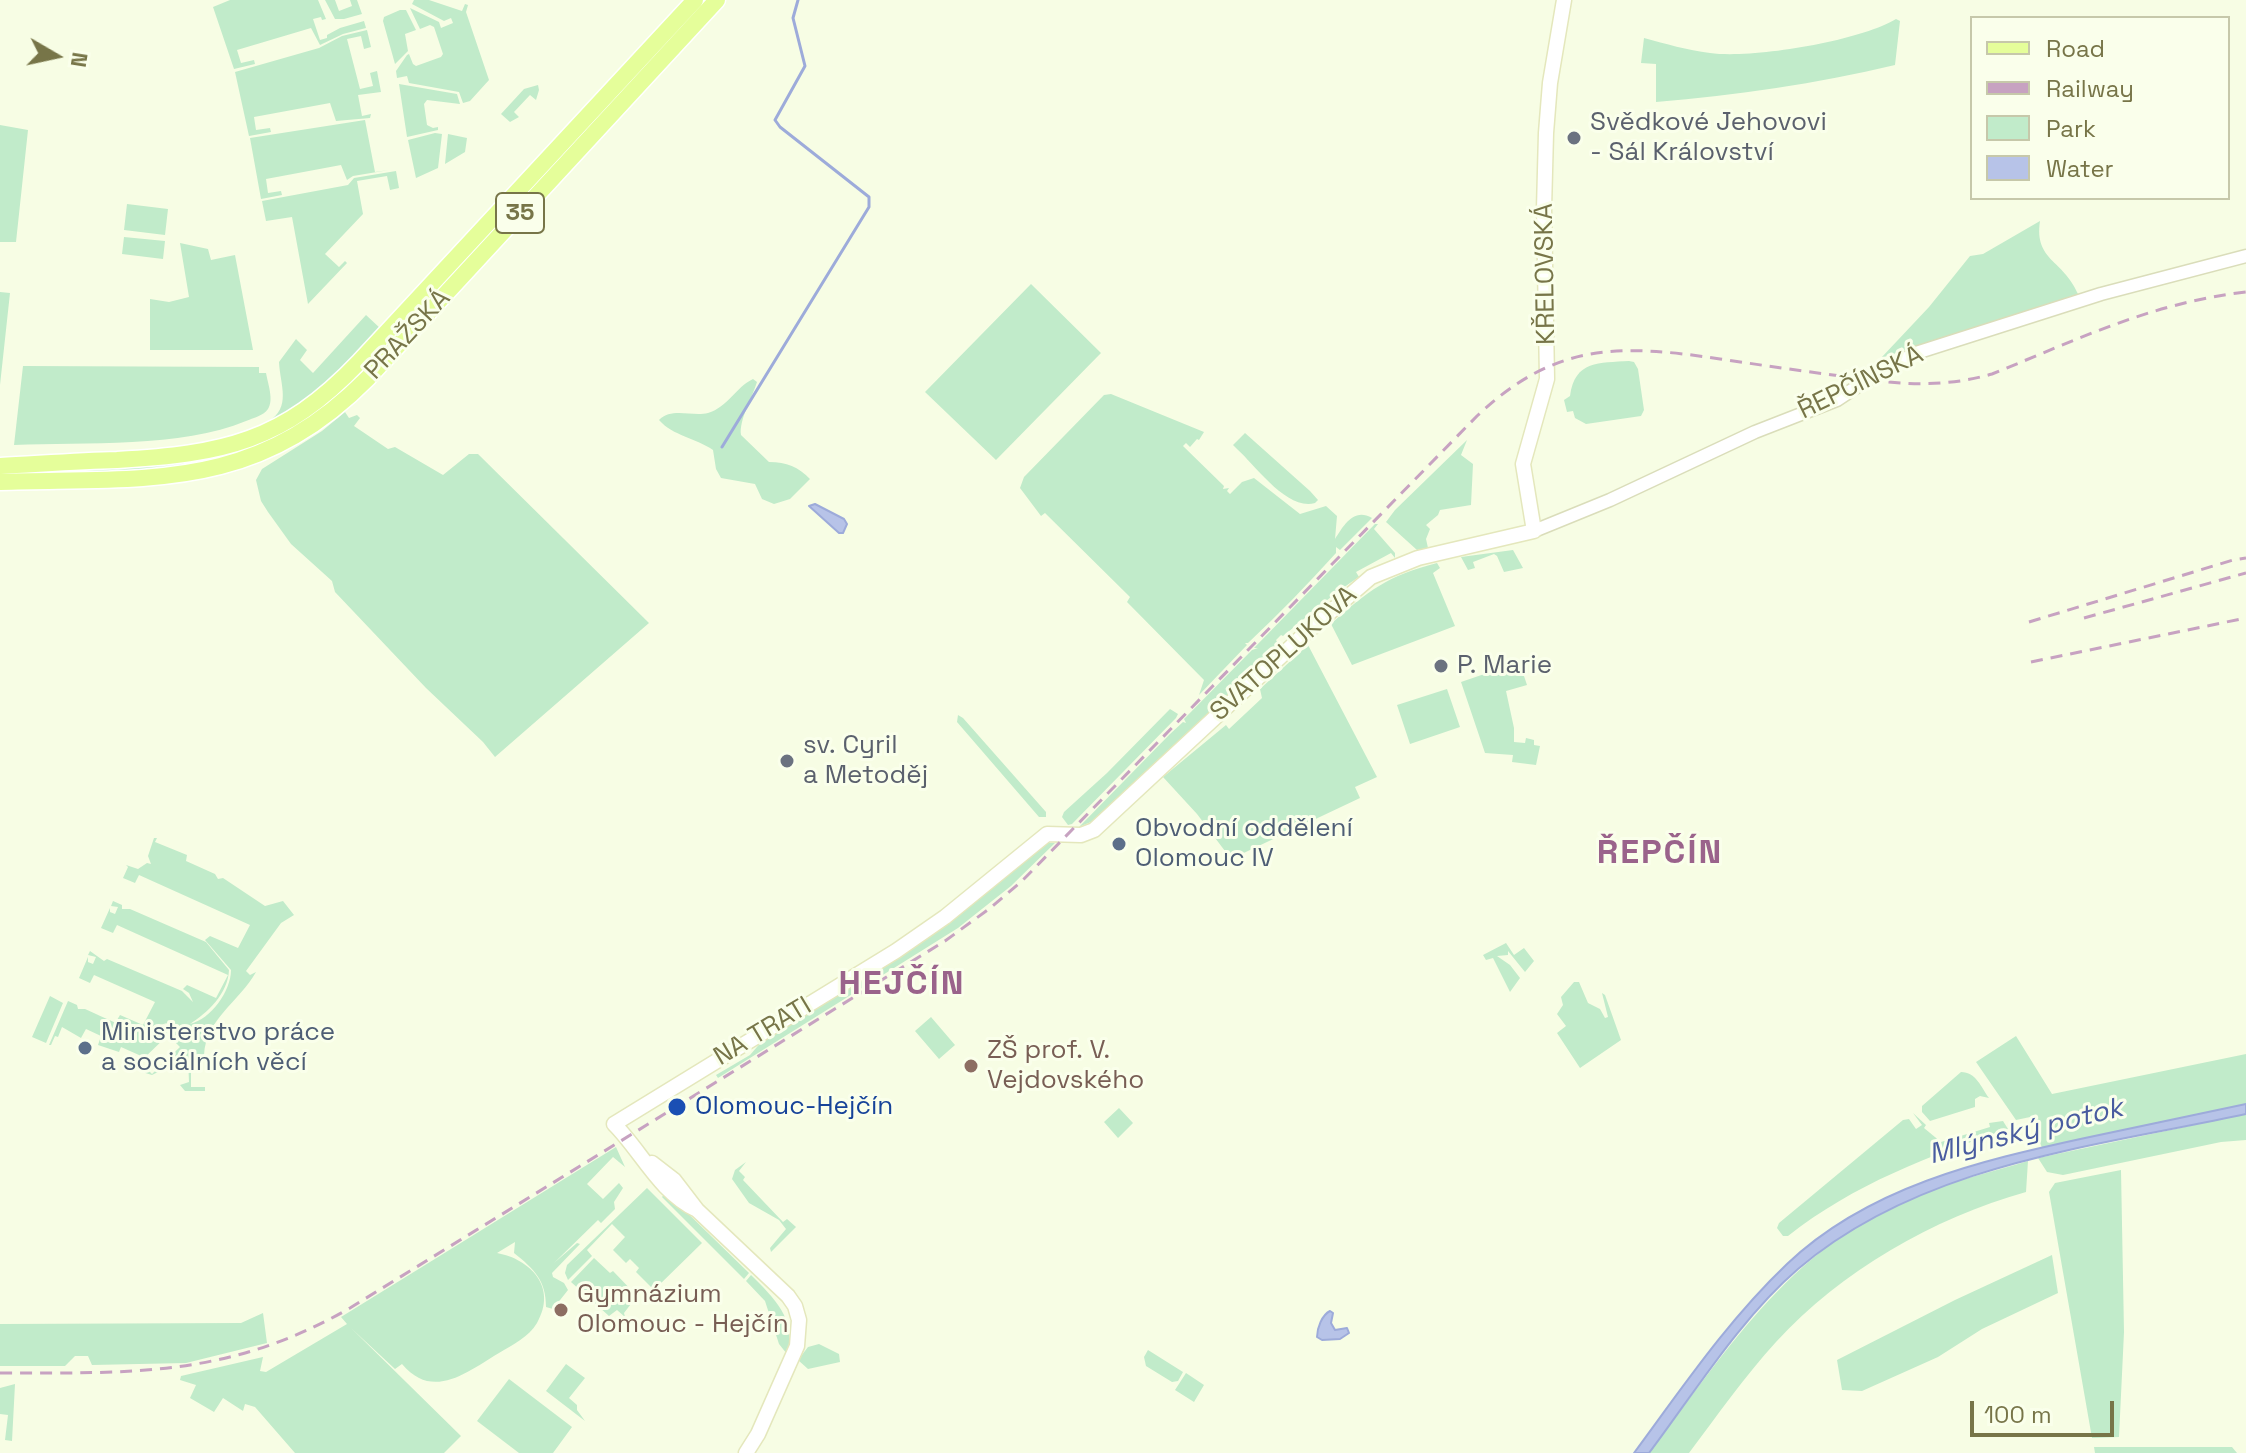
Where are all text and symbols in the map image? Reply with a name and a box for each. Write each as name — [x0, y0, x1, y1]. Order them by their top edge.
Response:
north arrow — [16, 16, 96, 96]
legend — [1970, 16, 2230, 200]
text: Road — [2046, 33, 2105, 64]
text: N — [65, 50, 95, 69]
text: Railway — [2046, 73, 2134, 104]
place label: Svědkové Jehovovi - Sál Království — [1590, 107, 1827, 168]
text: Park — [2046, 113, 2096, 144]
marker: Svědkové Jehovovi - Sál Království — [1565, 129, 1583, 147]
text: Water — [2046, 153, 2114, 184]
road number: 35 — [496, 193, 544, 233]
street label: KŘELOVSKÁ — [1529, 203, 1563, 345]
street label: PRAŽSKÁ — [359, 284, 457, 386]
street label: ŘEPČÍNSKÁ — [1793, 339, 1929, 427]
street label: SVATOPLUKOVA — [1204, 580, 1364, 728]
place label: P. Marie — [1457, 650, 1552, 682]
marker: P. Marie — [1432, 657, 1450, 675]
place label: sv. Cyril a Metoděj — [803, 730, 928, 792]
marker: sv. Cyril a Metoděj — [778, 752, 796, 770]
place label: Obvodní oddělení Olomouc IV — [1135, 813, 1353, 874]
district label: ŘEPČÍN — [1597, 834, 1723, 874]
marker: Obvodní oddělení Olomouc IV — [1110, 835, 1128, 853]
district label: HEJČÍN — [839, 965, 965, 1005]
street label: NA TRATI — [709, 991, 817, 1073]
place label: Ministerstvo práce a sociálních věcí — [101, 1017, 335, 1078]
place label: ZŠ prof. V. Vejdovského — [987, 1035, 1144, 1096]
marker: Ministerstvo práce a sociálních věcí — [76, 1039, 94, 1057]
marker: ZŠ prof. V. Vejdovského — [962, 1057, 980, 1075]
place label: Olomouc-Hejčín — [695, 1091, 893, 1123]
water label: Mlýnský potok — [1925, 1092, 2127, 1172]
marker: Olomouc-Hejčín — [666, 1096, 688, 1118]
place label: Gymnázium Olomouc - Hejčín — [577, 1279, 789, 1340]
marker: Gymnázium Olomouc - Hejčín — [552, 1301, 570, 1319]
scale bar — [1974, 1385, 2118, 1435]
text: 100 m — [1984, 1399, 2052, 1430]

